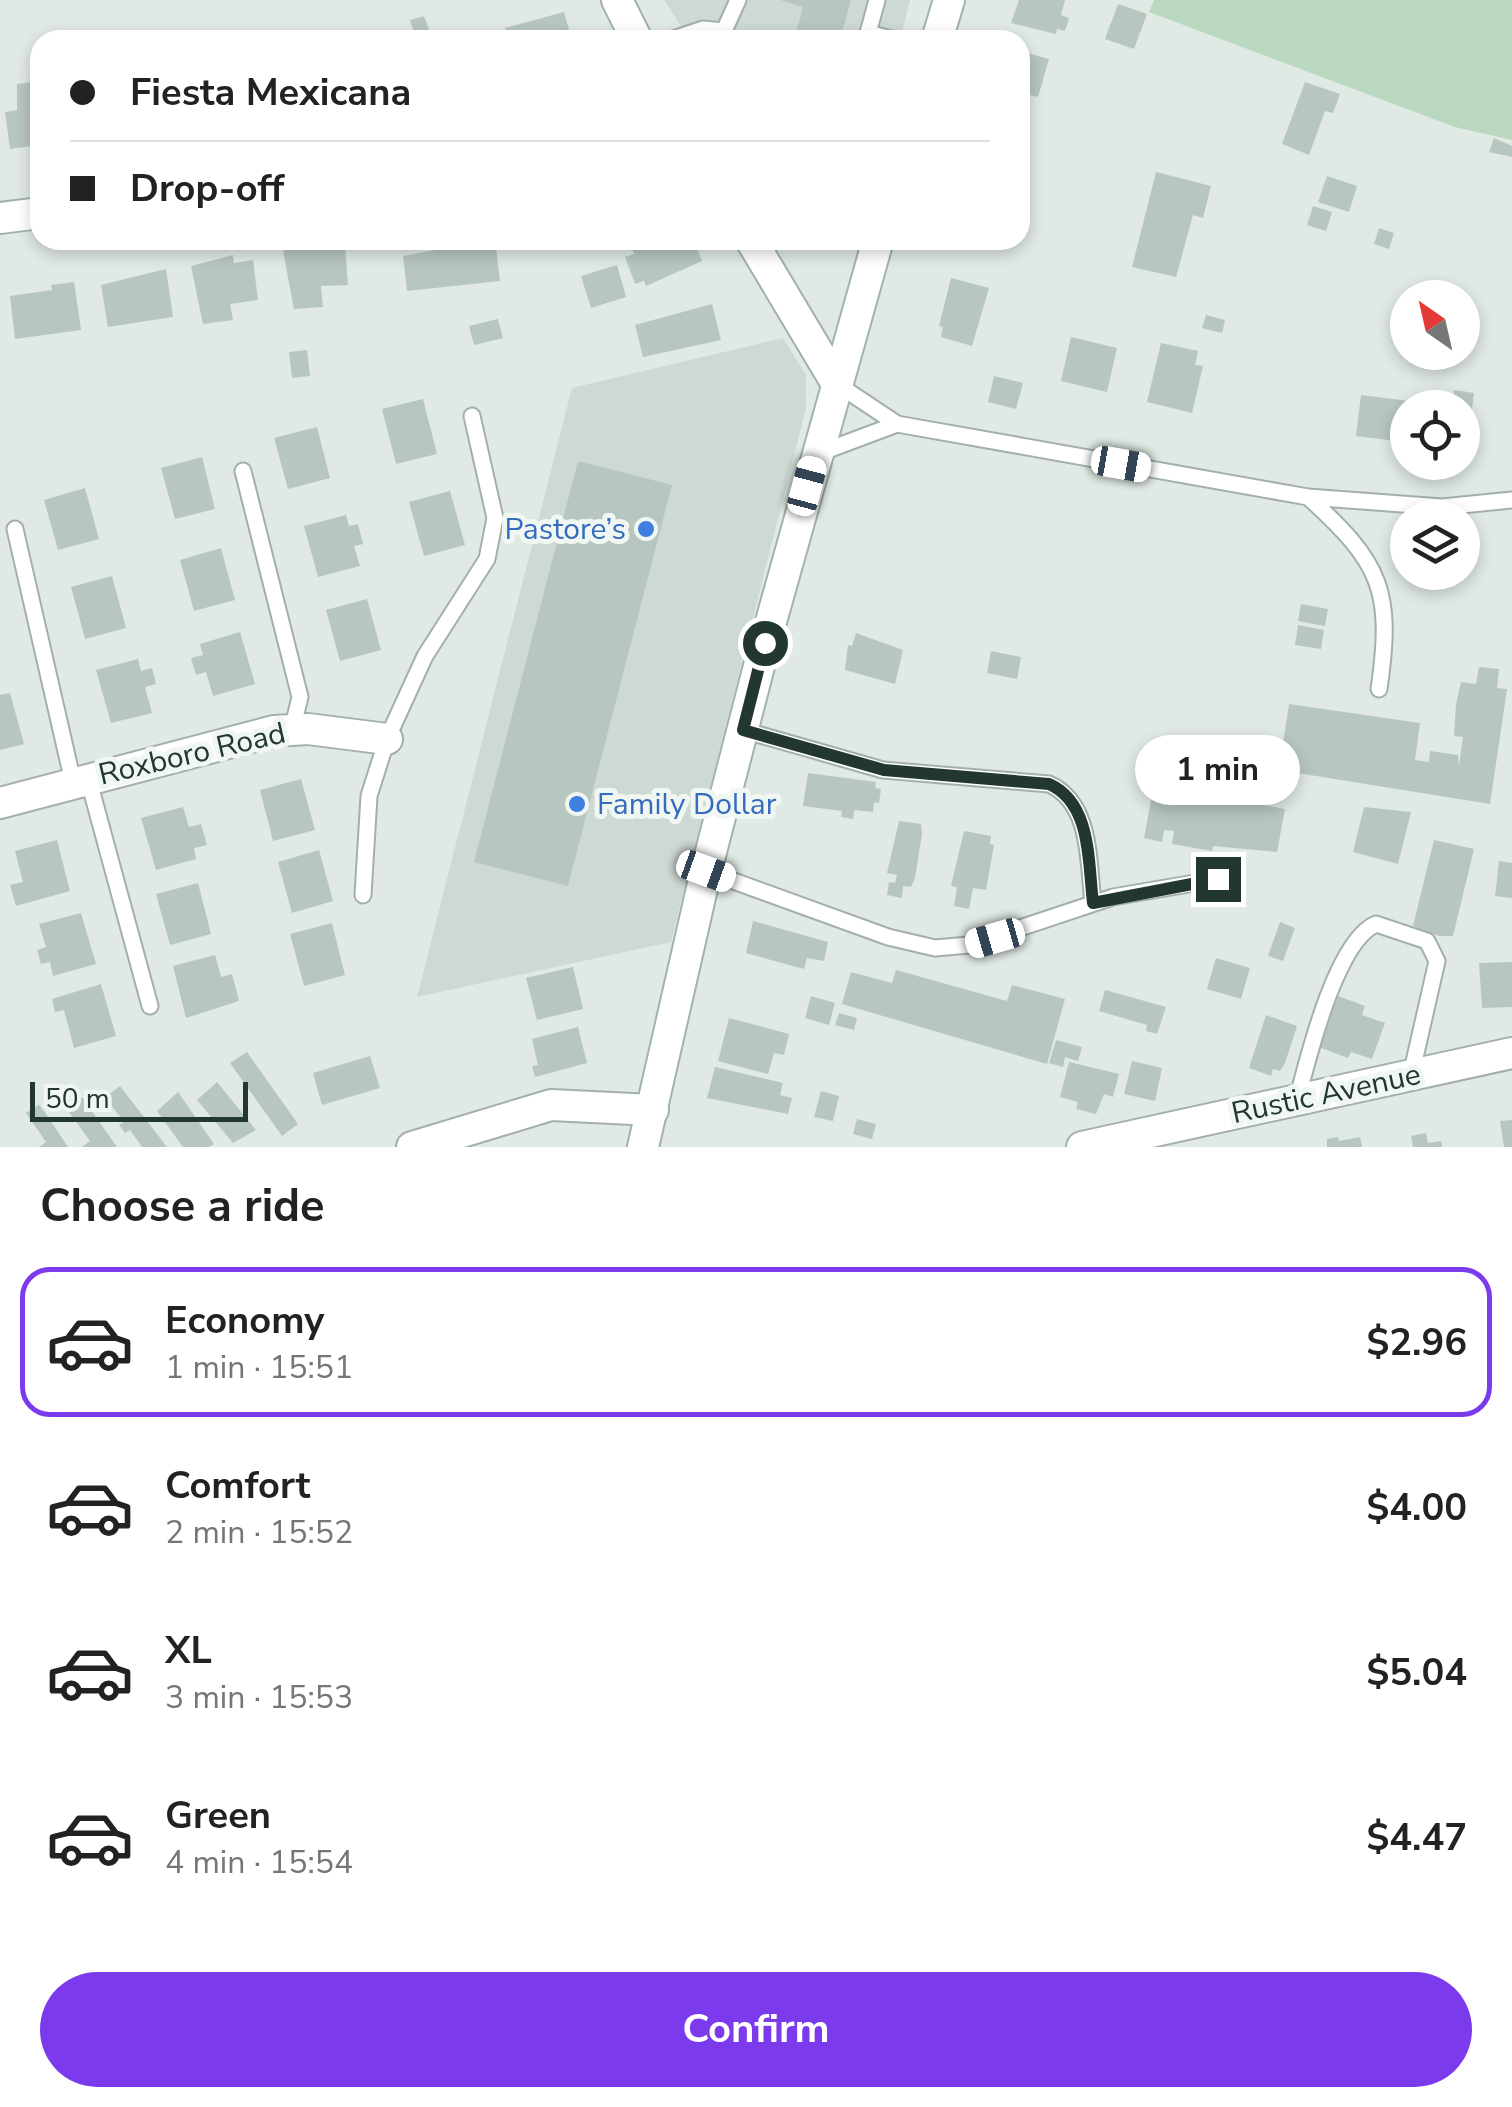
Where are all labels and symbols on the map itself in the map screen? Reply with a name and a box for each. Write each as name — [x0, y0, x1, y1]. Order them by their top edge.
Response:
north arrow — [1390, 280, 1480, 370]
car — [1089, 444, 1153, 484]
car — [785, 453, 829, 519]
place label: Pastore’s — [504, 509, 626, 550]
marker: Pastore’s — [635, 518, 657, 540]
route start — [743, 621, 788, 666]
street label: Roxboro Road — [94, 713, 290, 795]
callout: 1 min — [1136, 734, 1300, 804]
place label: Family Dollar — [597, 784, 777, 825]
marker: Family Dollar — [566, 793, 588, 815]
car — [673, 847, 739, 895]
route end — [1196, 857, 1241, 902]
car — [962, 915, 1028, 961]
street label: Rustic Avenue — [1228, 1054, 1424, 1134]
scale bar — [30, 1077, 248, 1122]

